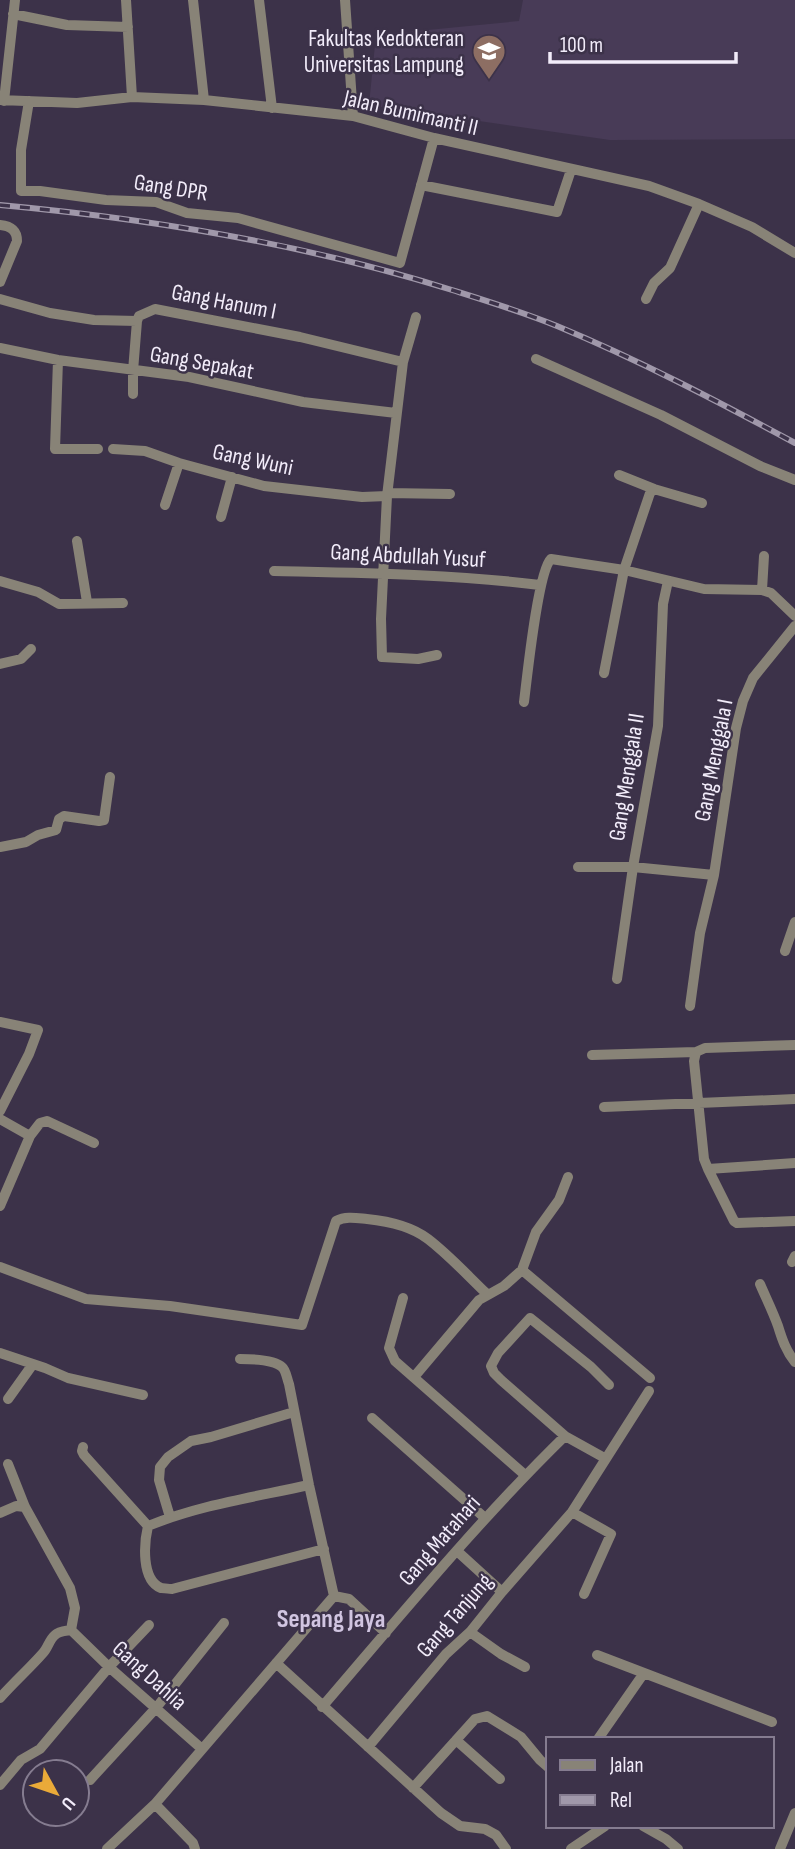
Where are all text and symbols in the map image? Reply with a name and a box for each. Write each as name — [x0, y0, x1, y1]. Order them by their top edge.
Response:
scale bar — [550, 21, 736, 65]
place label: Fakultas Kedokteran Universitas Lampung — [304, 25, 464, 79]
school or university icon: Fakultas Kedokteran Universitas Lampung — [470, 32, 508, 81]
text: 100 m — [560, 33, 603, 58]
street label: Jalan Bumimanti II — [340, 84, 481, 142]
street label: Gang DPR — [132, 168, 210, 208]
street label: Gang Hanum I — [169, 278, 278, 326]
street label: Gang Sepakat — [148, 340, 256, 386]
street label: Gang Wuni — [210, 438, 295, 482]
street label: Gang Abdullah Yusuf — [330, 538, 487, 574]
street label: Gang Menggala I — [688, 697, 740, 824]
street label: Gang Menggala II — [603, 711, 651, 843]
street label: Gang Matahari — [393, 1490, 487, 1592]
street label: Gang Tanjung — [411, 1568, 499, 1663]
district label: Sepang Jaya — [277, 1604, 385, 1635]
street label: Gang Dahlia — [106, 1635, 192, 1716]
legend — [546, 1737, 774, 1828]
text: Jalan — [609, 1753, 643, 1778]
north arrow — [21, 1758, 91, 1828]
text: Rel — [610, 1788, 632, 1813]
text: U — [56, 1792, 80, 1814]

